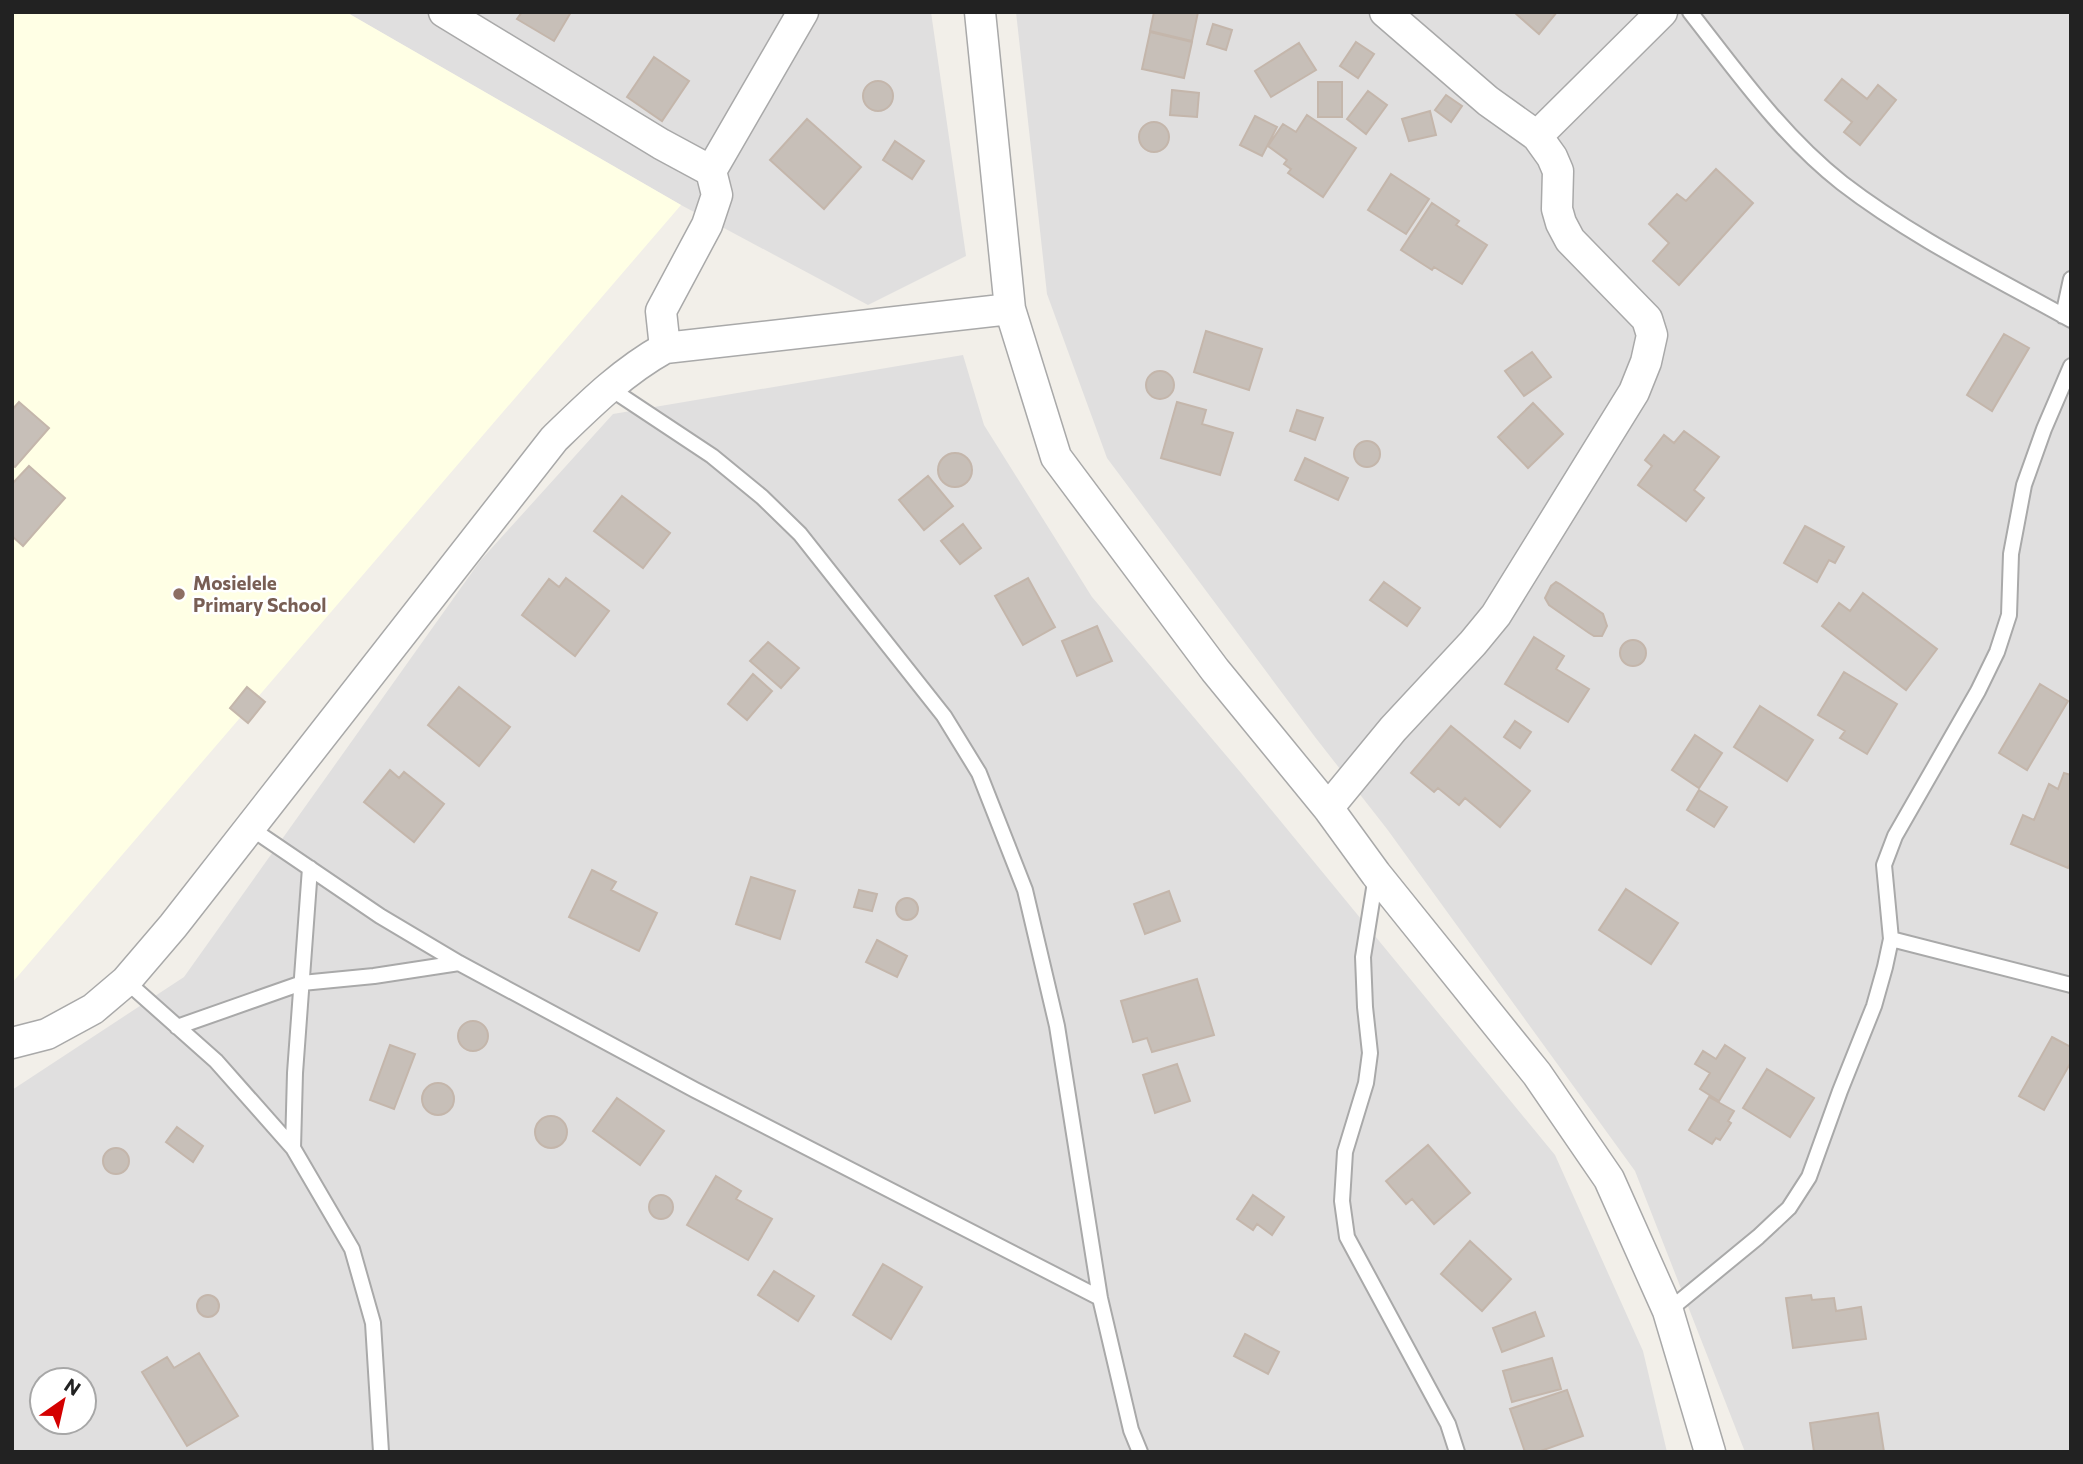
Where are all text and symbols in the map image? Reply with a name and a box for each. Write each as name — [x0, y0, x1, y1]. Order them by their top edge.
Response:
place label: Mosielele Primary School — [193, 571, 326, 616]
marker: Mosielele Primary School — [171, 586, 187, 602]
north arrow — [28, 1366, 98, 1436]
text: N — [60, 1373, 85, 1400]

